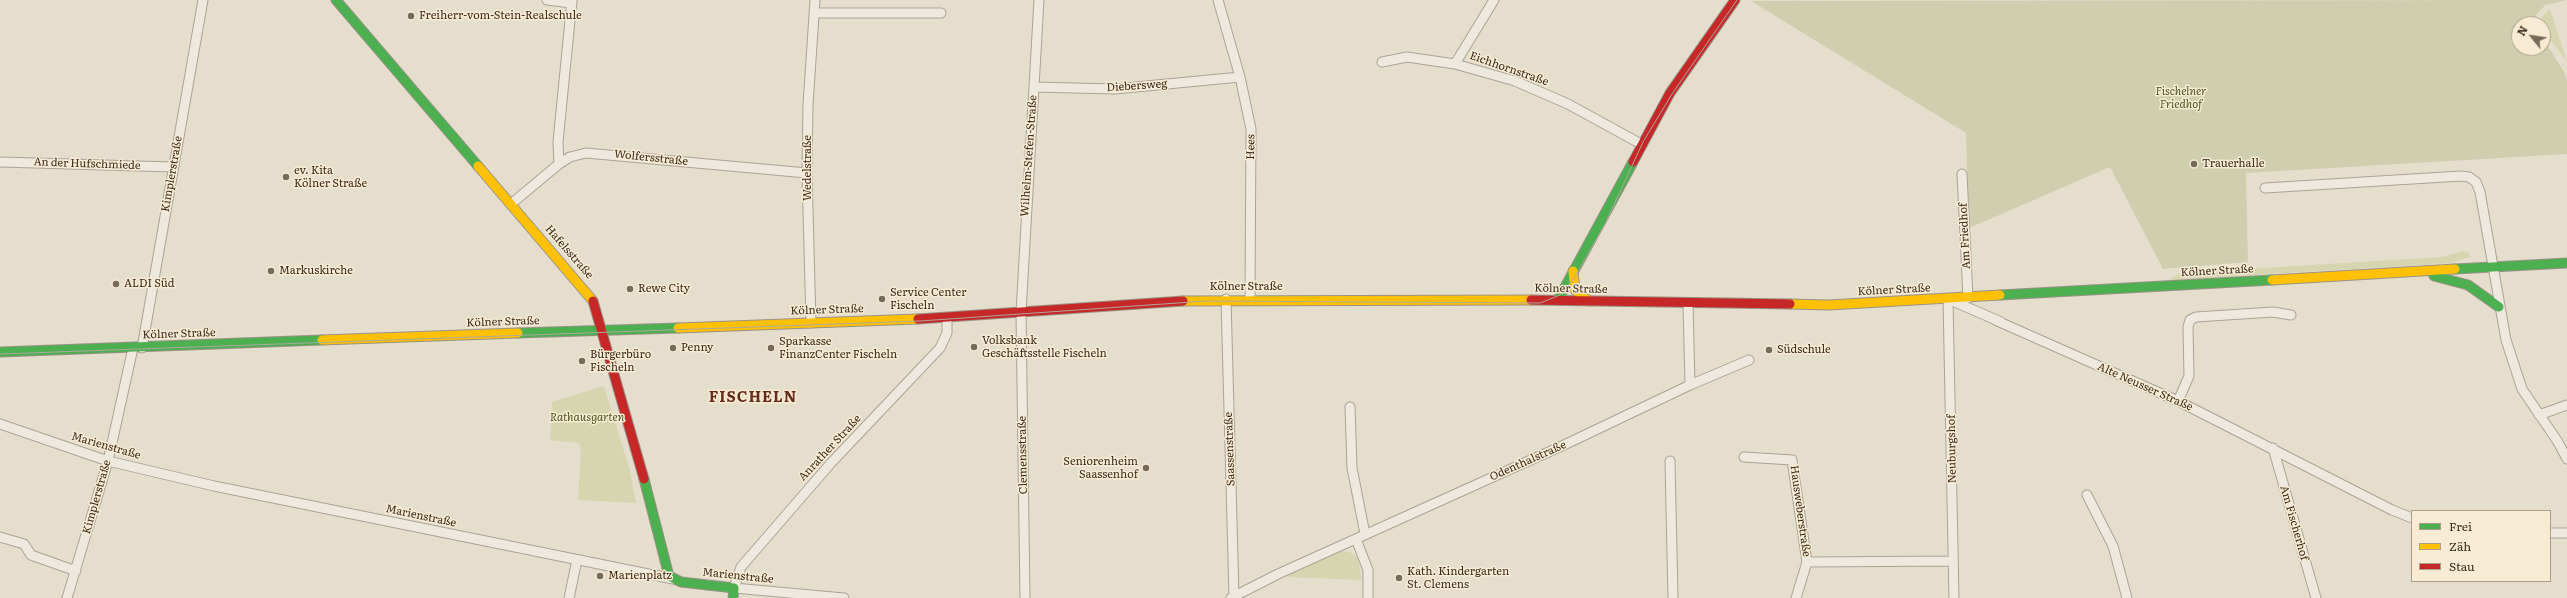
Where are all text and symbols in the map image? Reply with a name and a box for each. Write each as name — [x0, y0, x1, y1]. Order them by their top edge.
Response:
place label: Freiherr-vom-Stein-Realschule — [419, 9, 582, 23]
marker: Freiherr-vom-Stein-Realschule — [406, 11, 416, 21]
north arrow — [2511, 16, 2551, 56]
text: N — [2512, 23, 2531, 39]
street label: Eichhornstraße — [1468, 49, 1550, 89]
street label: Diebersweg — [1106, 77, 1168, 95]
park label: Fischelner Friedhof — [2156, 85, 2206, 111]
street label: Wilhelm-Stefen-Straße — [1018, 95, 1040, 217]
street label: Hees — [1244, 134, 1258, 160]
street label: Kimplerstraße — [159, 135, 185, 213]
street label: Wedelstraße — [801, 135, 815, 201]
street label: Wolfersstraße — [613, 148, 689, 168]
street label: An der Hufschmiede — [33, 156, 141, 172]
place label: Trauerhalle — [2202, 157, 2264, 171]
marker: Trauerhalle — [2189, 159, 2199, 169]
place label: ev. Kita Kölner Straße — [294, 164, 367, 190]
marker: ev. Kita Kölner Straße — [281, 172, 291, 182]
street label: Am Friedhof — [1957, 202, 1973, 270]
street label: Hafelsstraße — [542, 222, 596, 282]
street label: Kölner Straße — [2180, 262, 2254, 280]
place label: Markuskirche — [279, 264, 353, 278]
marker: Markuskirche — [266, 266, 276, 276]
place label: ALDI Süd — [124, 277, 174, 291]
marker: ALDI Süd — [111, 279, 121, 289]
street label: Kölner Straße — [1209, 280, 1283, 294]
street label: Kölner Straße — [1857, 281, 1931, 299]
place label: Rewe City — [638, 282, 690, 296]
street label: Kölner Straße — [1534, 282, 1608, 296]
marker: Rewe City — [625, 284, 635, 294]
place label: Service Center Fischeln — [890, 286, 966, 312]
marker: Service Center Fischeln — [877, 294, 887, 304]
street label: Kölner Straße — [790, 302, 864, 318]
street label: Kölner Straße — [466, 314, 540, 330]
street label: Kölner Straße — [142, 326, 216, 342]
place label: Volksbank Geschäftsstelle Fischeln — [982, 334, 1107, 360]
place label: Sparkasse FinanzCenter Fischeln — [779, 335, 897, 361]
place label: Penny — [681, 341, 713, 355]
marker: Volksbank Geschäftsstelle Fischeln — [969, 342, 979, 352]
marker: Penny — [668, 343, 678, 353]
marker: Sparkasse FinanzCenter Fischeln — [766, 343, 776, 353]
place label: Südschule — [1777, 343, 1831, 357]
marker: Südschule — [1764, 345, 1774, 355]
place label: Bürgerbüro Fischeln — [590, 348, 651, 374]
marker: Bürgerbüro Fischeln — [577, 356, 587, 366]
street label: Alte Neusser Straße — [2095, 360, 2195, 414]
district label: FISCHELN — [709, 389, 797, 407]
park label: Rathausgarten — [550, 411, 624, 425]
street label: Anrather Straße — [796, 412, 864, 484]
street label: Saassenstraße — [1222, 412, 1238, 486]
street label: Neuburgshof — [1945, 415, 1959, 483]
street label: Clemensstraße — [1016, 416, 1030, 494]
street label: Marienstraße — [70, 430, 142, 462]
street label: Odenthalstraße — [1488, 438, 1568, 484]
place label: Seniorenheim Saassenhof — [1063, 455, 1138, 481]
street label: Kimplerstraße — [80, 458, 114, 536]
marker: Seniorenheim Saassenhof — [1141, 463, 1151, 473]
street label: Hausweberstraße — [1787, 464, 1813, 558]
street label: Am Fischerhof — [2277, 484, 2311, 562]
street label: Marienstraße — [385, 502, 457, 530]
legend — [2411, 510, 2551, 582]
text: Frei — [2449, 517, 2472, 535]
text: Zäh — [2449, 537, 2471, 555]
text: Stau — [2449, 557, 2475, 575]
place label: Kath. Kindergarten St. Clemens — [1407, 565, 1509, 591]
street label: Marienstraße — [702, 566, 774, 586]
place label: Marienplatz — [608, 569, 672, 583]
marker: Marienplatz — [595, 571, 605, 581]
marker: Kath. Kindergarten St. Clemens — [1394, 573, 1404, 583]

